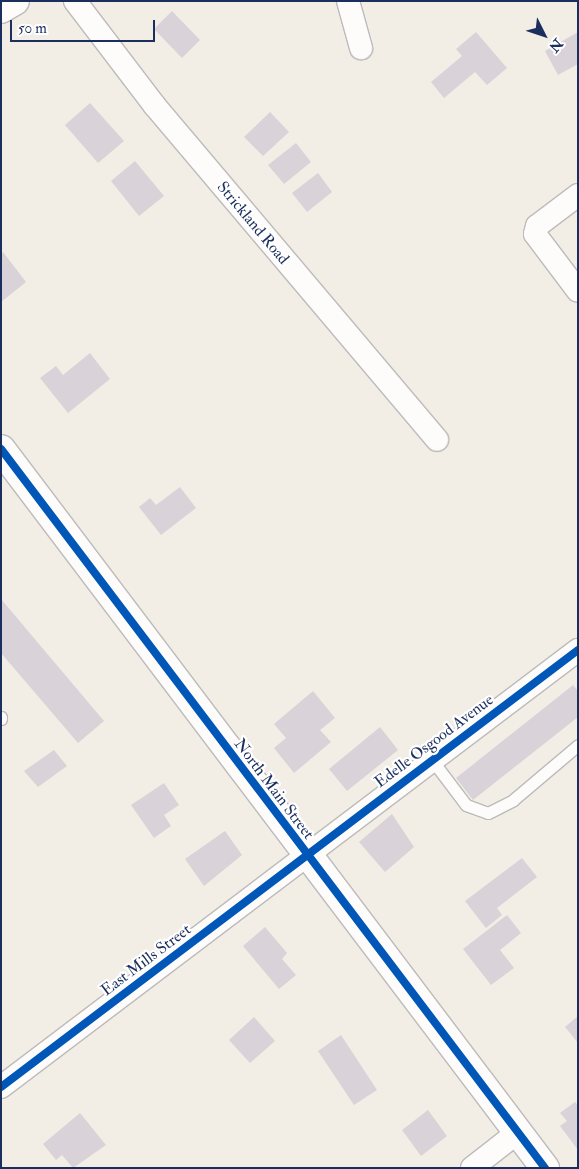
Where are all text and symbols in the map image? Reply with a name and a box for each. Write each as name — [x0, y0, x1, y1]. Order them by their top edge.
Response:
scale bar — [12, 10, 158, 42]
north arrow — [519, 10, 569, 60]
text: 50 m — [18, 19, 47, 38]
text: N — [545, 35, 566, 55]
street label: Strickland Road — [213, 178, 293, 268]
street label: Edelle Osgood Avenue — [371, 690, 497, 792]
street label: North Main Street — [230, 735, 318, 843]
street label: East Mills Street — [97, 920, 195, 1000]

